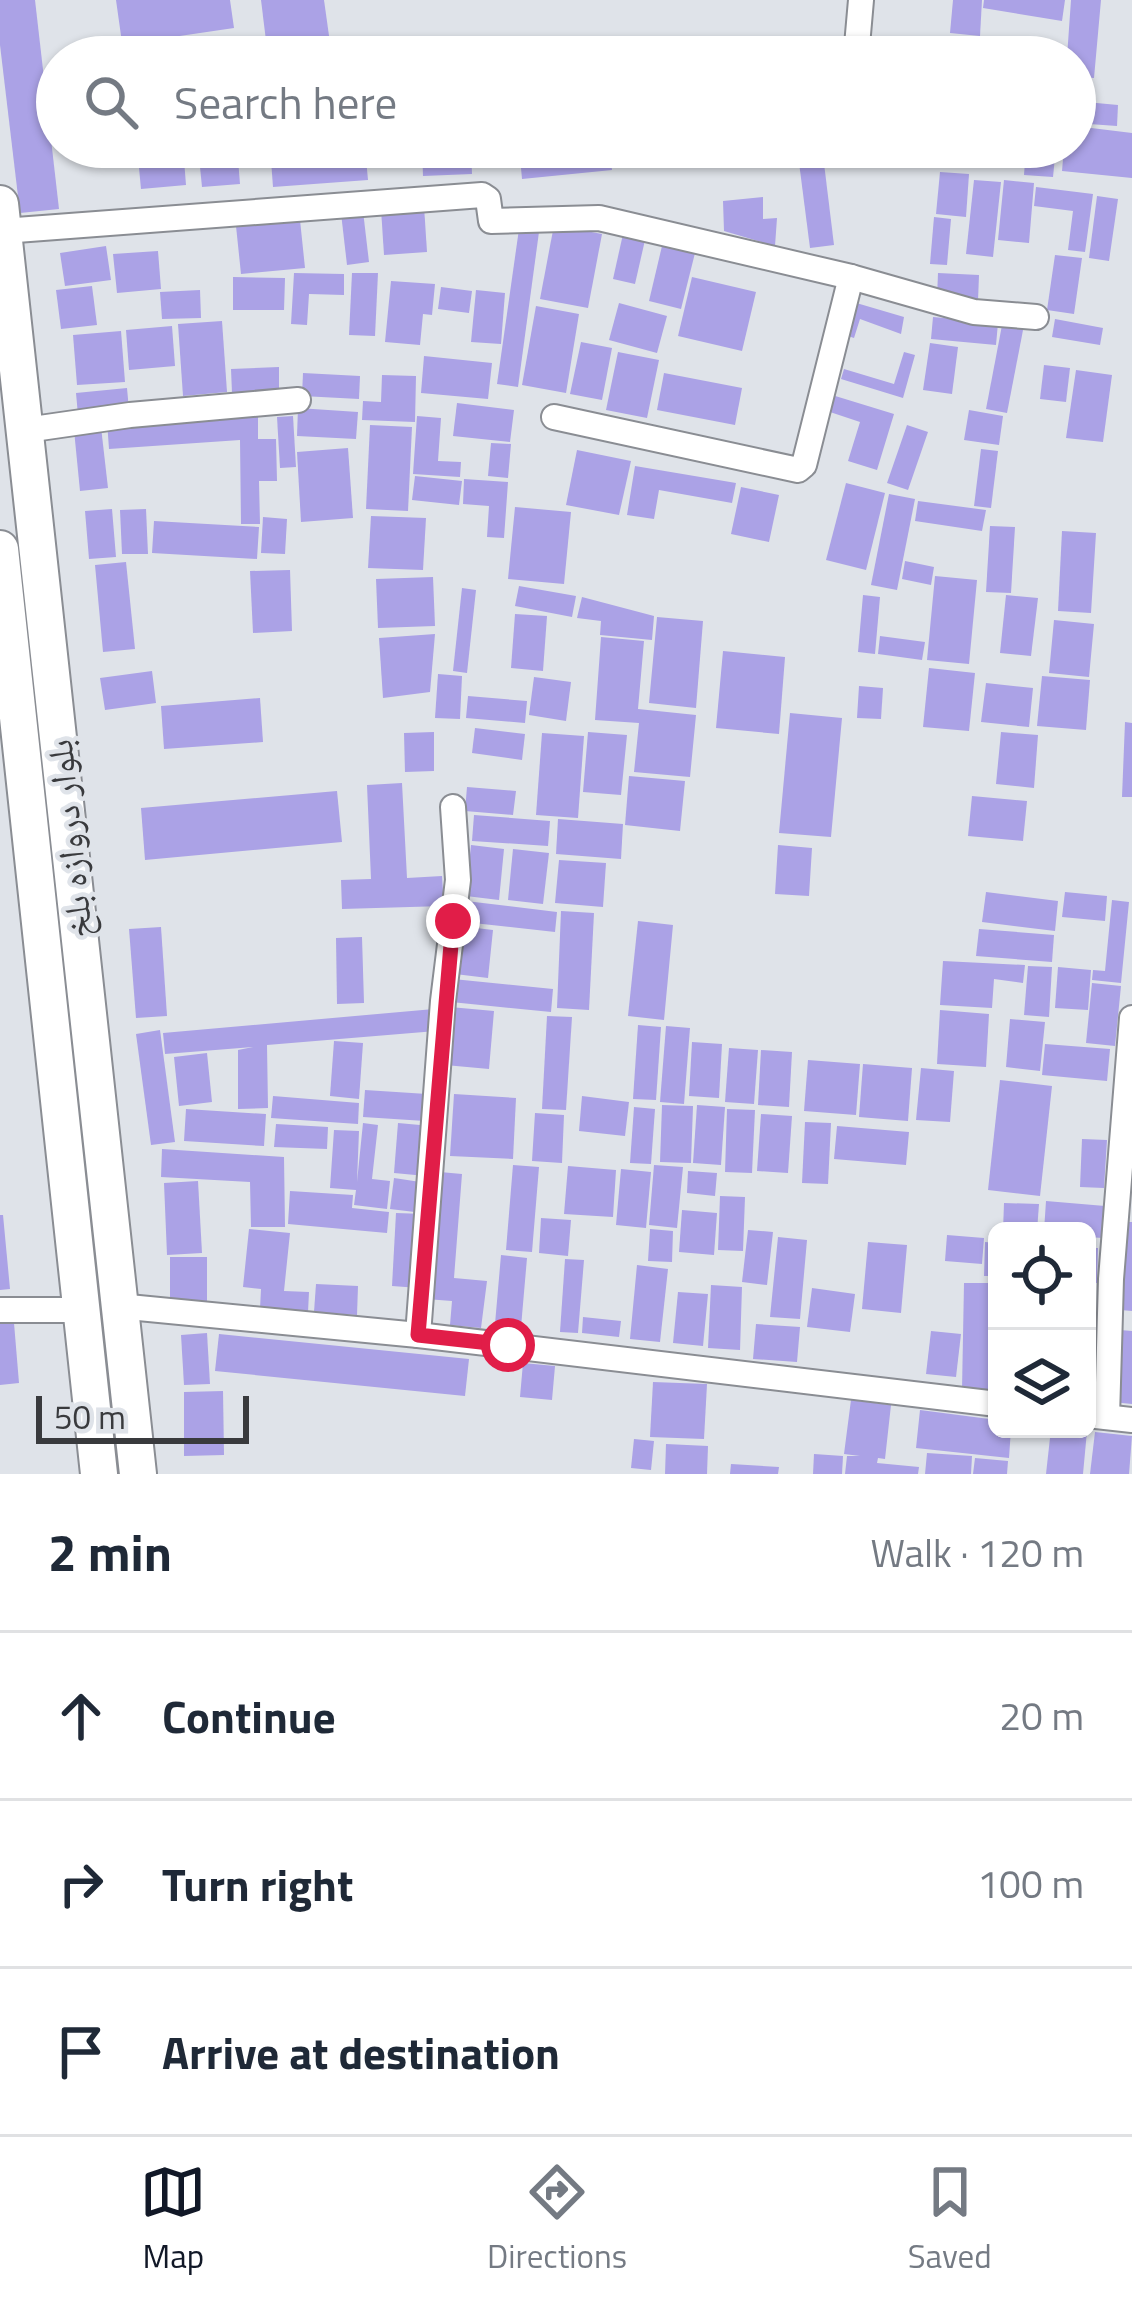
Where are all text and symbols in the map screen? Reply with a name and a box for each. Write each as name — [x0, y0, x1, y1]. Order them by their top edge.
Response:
search box — [36, 36, 1096, 168]
text: Search here — [174, 68, 397, 136]
icon: search — [78, 69, 144, 135]
street label: بلوار دروازه بلخ — [31, 737, 106, 941]
route end — [426, 894, 480, 948]
map controls — [988, 1222, 1096, 1438]
button: locate — [988, 1222, 1096, 1330]
route start — [481, 1318, 535, 1372]
button: layers — [988, 1330, 1096, 1438]
scale bar — [36, 1390, 249, 1443]
text: 50 m — [54, 1392, 126, 1442]
text: 2 min — [48, 1513, 172, 1591]
text: Walk · 120 m — [870, 1523, 1084, 1582]
text: Continue — [162, 1682, 336, 1750]
icon: ahead — [48, 1683, 114, 1749]
text: 20 m — [999, 1686, 1084, 1745]
text: Turn right — [162, 1850, 353, 1918]
icon: right — [48, 1851, 114, 1917]
text: 100 m — [977, 1854, 1084, 1913]
text: Arrive at destination — [162, 2018, 560, 2086]
icon: arrive — [48, 2019, 114, 2085]
tab: Map — [140, 2159, 206, 2281]
tab: Directions — [487, 2159, 627, 2281]
tab: Saved — [908, 2159, 992, 2281]

